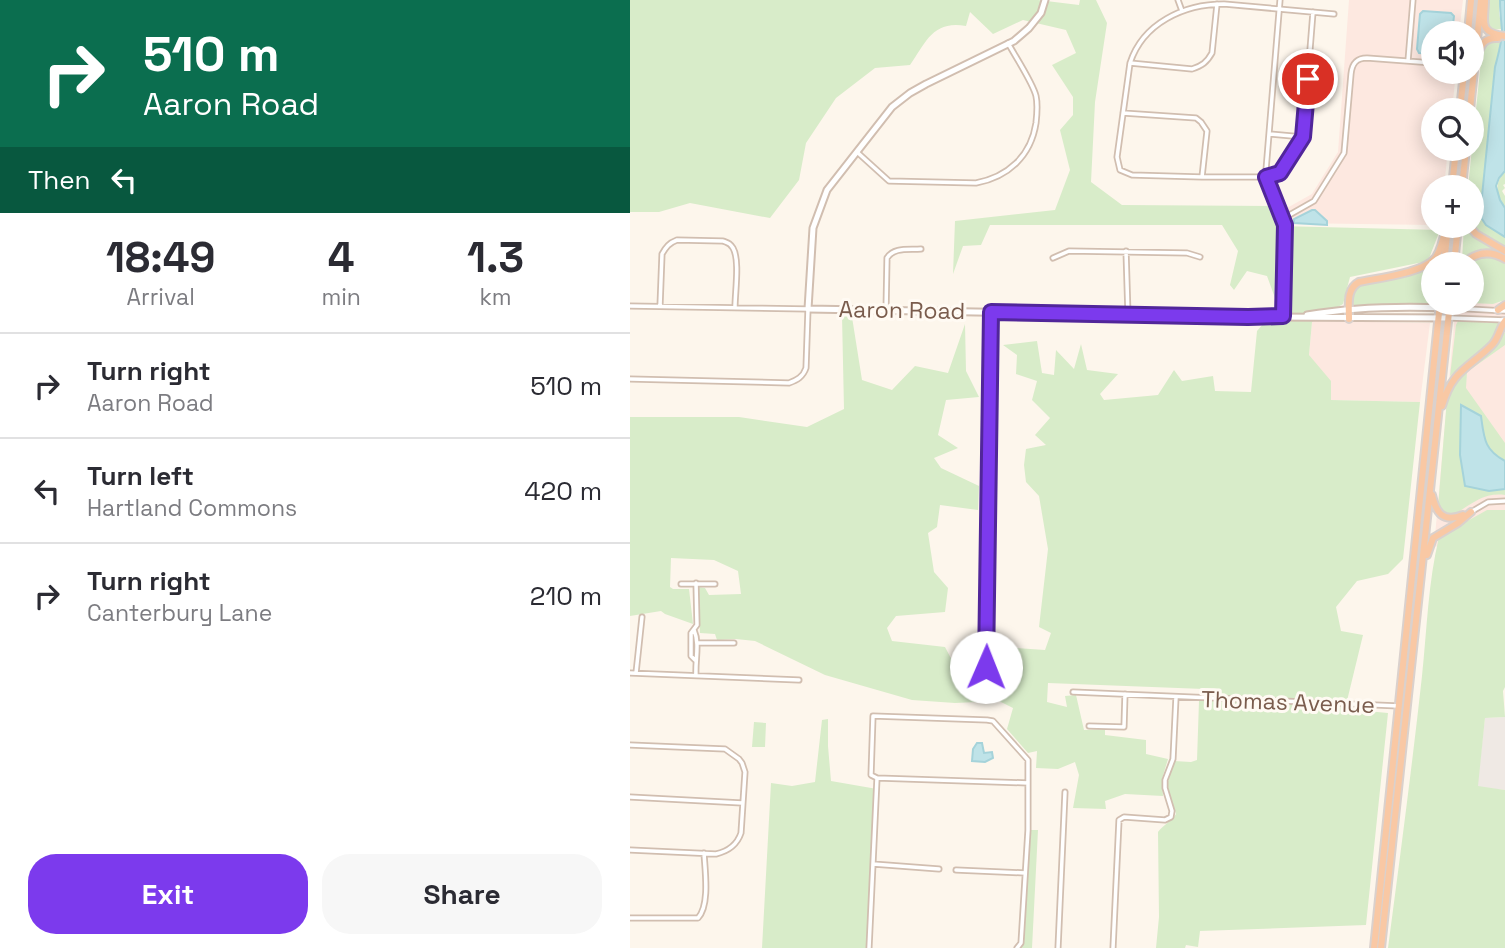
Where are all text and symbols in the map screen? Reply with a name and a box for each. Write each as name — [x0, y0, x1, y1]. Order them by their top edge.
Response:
map controls — [1421, 21, 1484, 315]
button: sound — [1421, 21, 1484, 84]
text: 510 m — [143, 23, 280, 85]
icon: right — [28, 28, 119, 119]
pin — [1278, 49, 1338, 109]
icon: arrive — [1289, 60, 1327, 98]
text: Aaron Road — [143, 84, 319, 124]
button: search — [1421, 98, 1484, 161]
icon: left — [105, 161, 143, 199]
text: Then — [28, 163, 91, 197]
button: + — [1421, 175, 1484, 238]
text: 18:49 — [106, 231, 215, 284]
text: 4 — [328, 231, 355, 284]
text: 1.3 — [467, 231, 524, 284]
button: − — [1421, 252, 1484, 315]
text: Arrival — [127, 282, 195, 312]
text: min — [321, 282, 361, 312]
text: km — [479, 282, 512, 312]
street label: Aaron Road — [838, 294, 966, 326]
text: Turn right — [87, 354, 211, 388]
icon: right — [28, 367, 66, 405]
text: 510 m — [530, 369, 602, 403]
text: Aaron Road — [87, 388, 214, 418]
text: Turn left — [87, 459, 194, 493]
icon: left — [28, 472, 66, 510]
text: 420 m — [524, 474, 602, 508]
text: Hartland Commons — [87, 493, 297, 523]
text: Turn right — [87, 564, 211, 598]
icon: right — [28, 577, 66, 615]
text: 210 m — [530, 579, 602, 613]
text: Canterbury Lane — [87, 598, 272, 628]
position arrow — [949, 630, 1023, 704]
street label: Thomas Avenue — [1201, 684, 1375, 720]
button: Exit — [28, 854, 308, 934]
button: Share — [322, 854, 602, 934]

